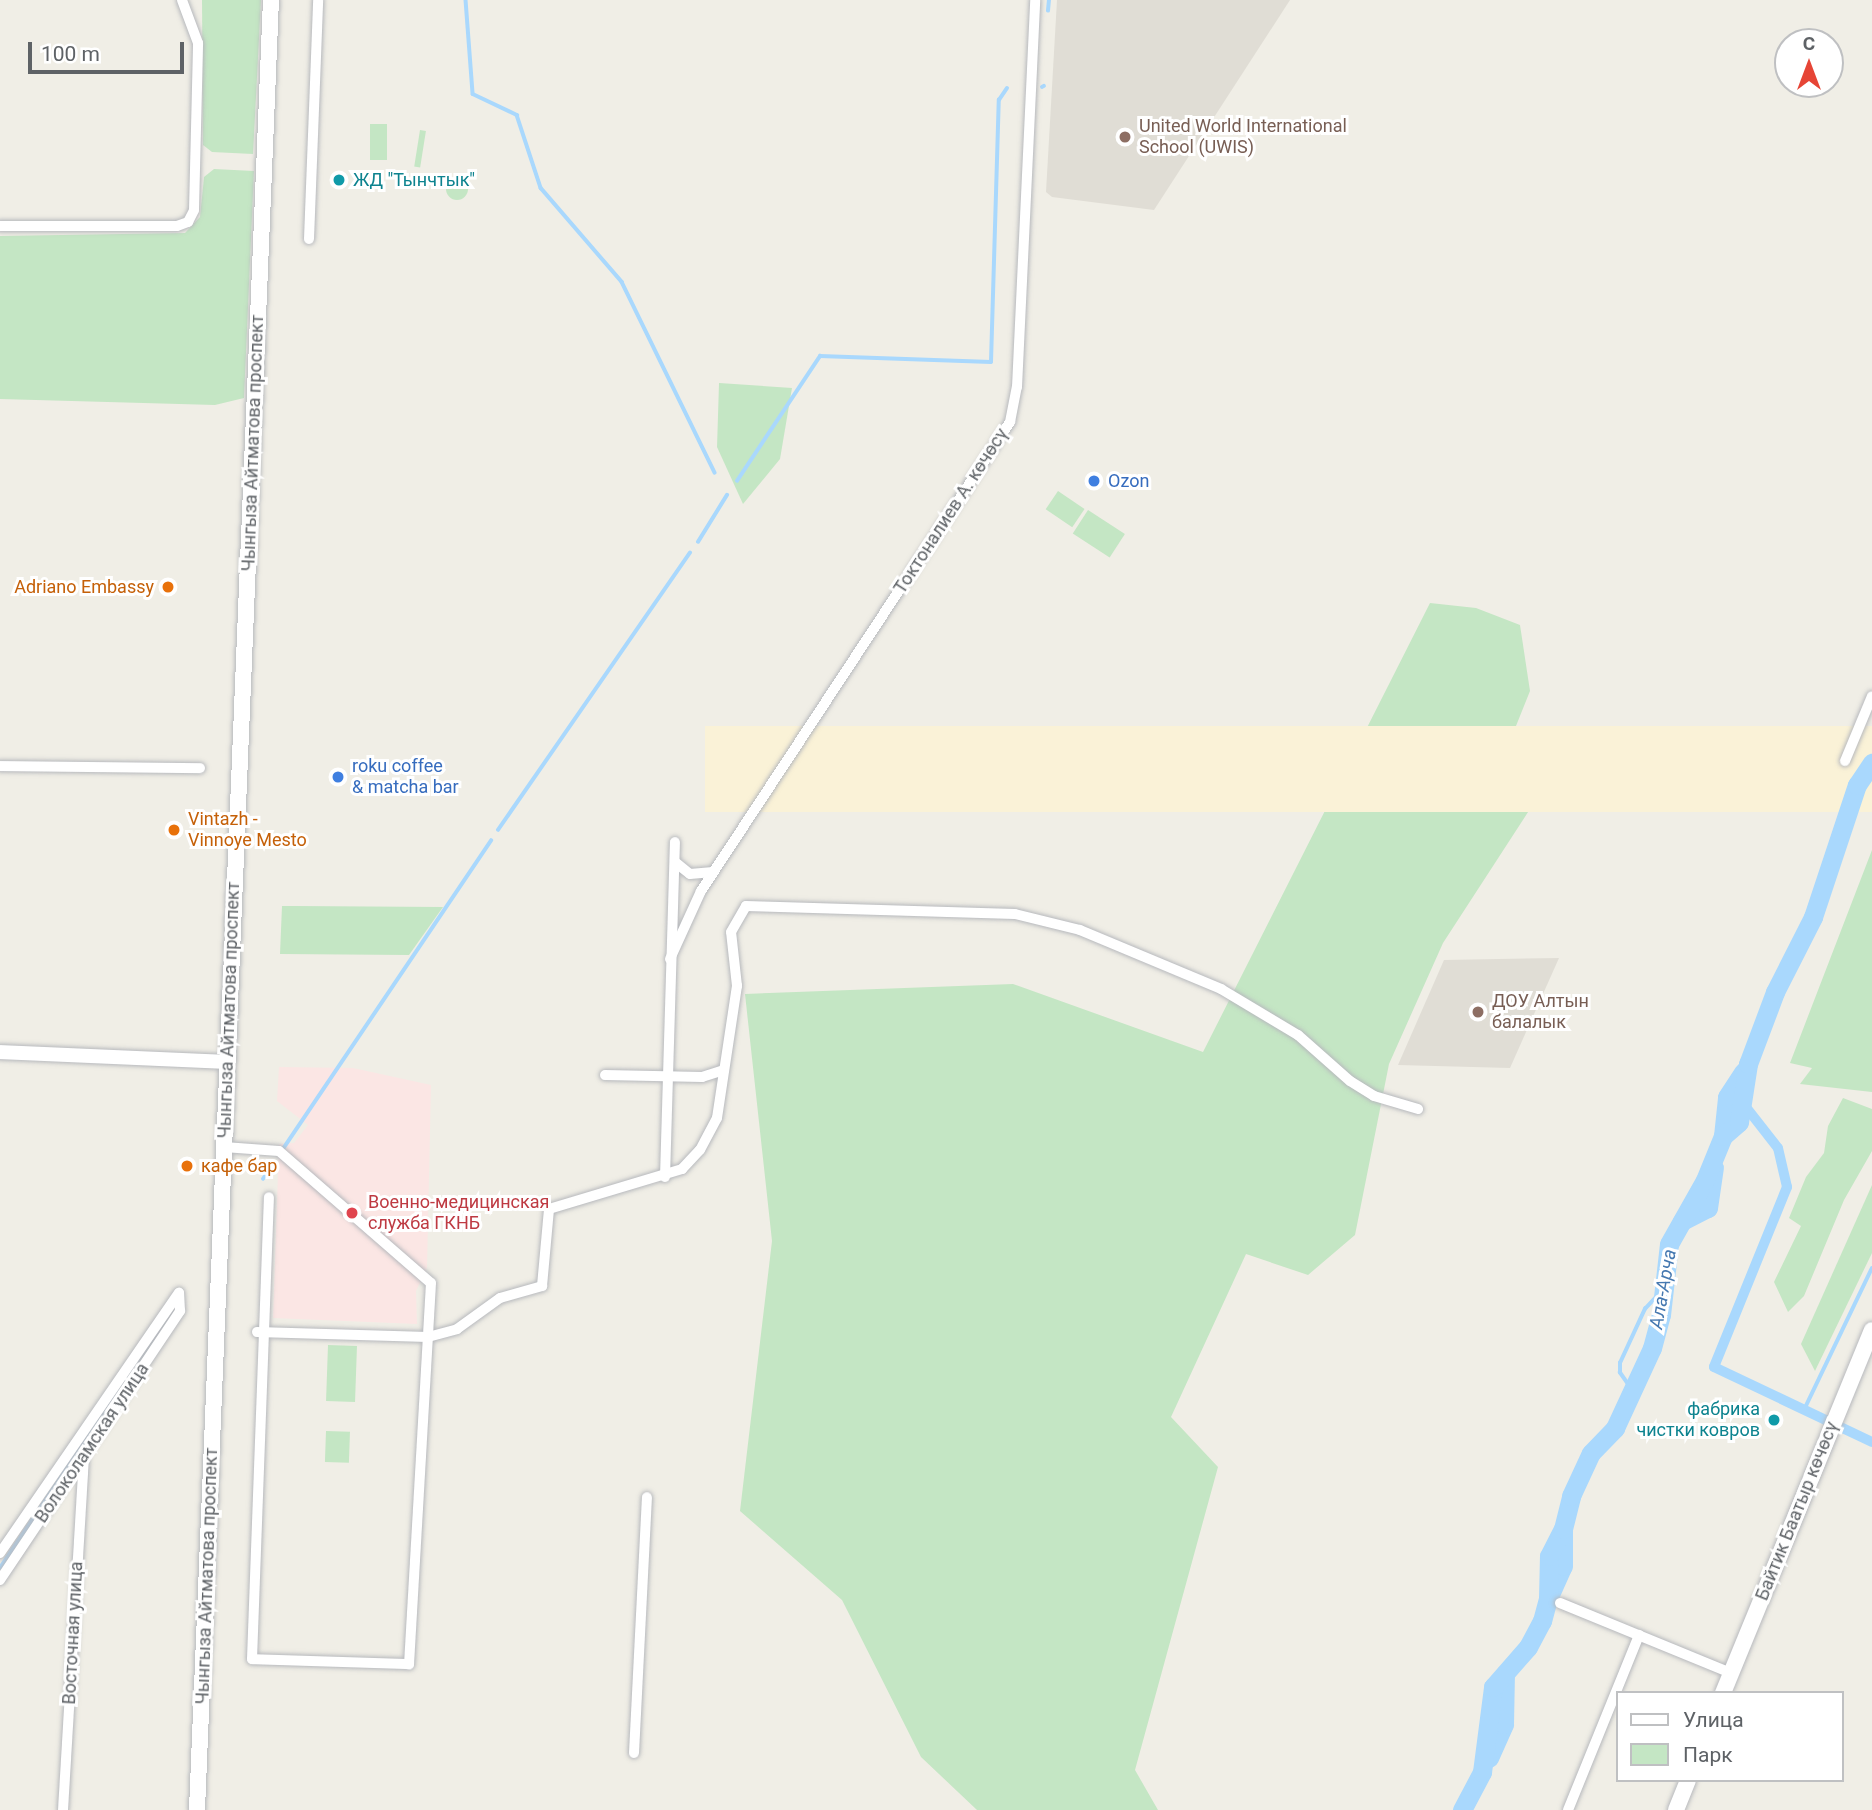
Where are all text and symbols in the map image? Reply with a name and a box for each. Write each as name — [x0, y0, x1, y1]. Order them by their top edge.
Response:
scale bar — [32, 28, 187, 72]
north arrow — [1774, 28, 1844, 98]
text: С — [1803, 32, 1815, 55]
text: 100 m — [41, 42, 100, 66]
place label: United World International School (UWIS) — [1139, 116, 1347, 158]
marker: United World International School (UWIS) — [1117, 129, 1133, 145]
place label: ЖД "Тынчтык" — [353, 169, 475, 191]
marker: ЖД "Тынчтык" — [331, 172, 347, 188]
street label: Чынгыза Айтматова проспект — [238, 314, 268, 572]
street label: Токтоналиев А. көчөсү — [889, 424, 1013, 598]
place label: Ozon — [1108, 470, 1149, 492]
marker: Ozon — [1086, 473, 1102, 489]
place label: Adriano Embassy — [14, 576, 154, 598]
marker: Adriano Embassy — [160, 579, 176, 595]
place label: roku coffee & matcha bar — [352, 756, 459, 798]
marker: roku coffee & matcha bar — [330, 769, 346, 785]
place label: Vintazh - Vinnoye Mesto — [188, 809, 307, 852]
marker: Vintazh - Vinnoye Mesto — [166, 822, 182, 838]
street label: Чынгыза Айтматова проспект — [214, 881, 244, 1139]
place label: ДОУ Алтын балалык — [1492, 991, 1589, 1034]
marker: ДОУ Алтын балалык — [1470, 1004, 1486, 1020]
place label: кафе бар — [201, 1155, 277, 1177]
marker: кафе бар — [179, 1158, 195, 1174]
place label: Военно-медицинская служба ГКНБ — [368, 1192, 549, 1234]
marker: Военно-медицинская служба ГКНБ — [342, 1203, 362, 1223]
water label: Ала-Арча — [1645, 1247, 1681, 1331]
street label: Волоколамская улица — [31, 1359, 153, 1527]
place label: фабрика чистки ковров — [1636, 1399, 1760, 1442]
marker: фабрика чистки ковров — [1766, 1412, 1782, 1428]
street label: Байтик Баатыр көчөсү — [1751, 1418, 1843, 1604]
street label: Чынгыза Айтматова проспект — [192, 1447, 222, 1705]
street label: Восточная улица — [58, 1561, 88, 1705]
legend — [1616, 1691, 1844, 1782]
text: Улица — [1683, 1708, 1744, 1732]
text: Парк — [1683, 1743, 1733, 1767]

